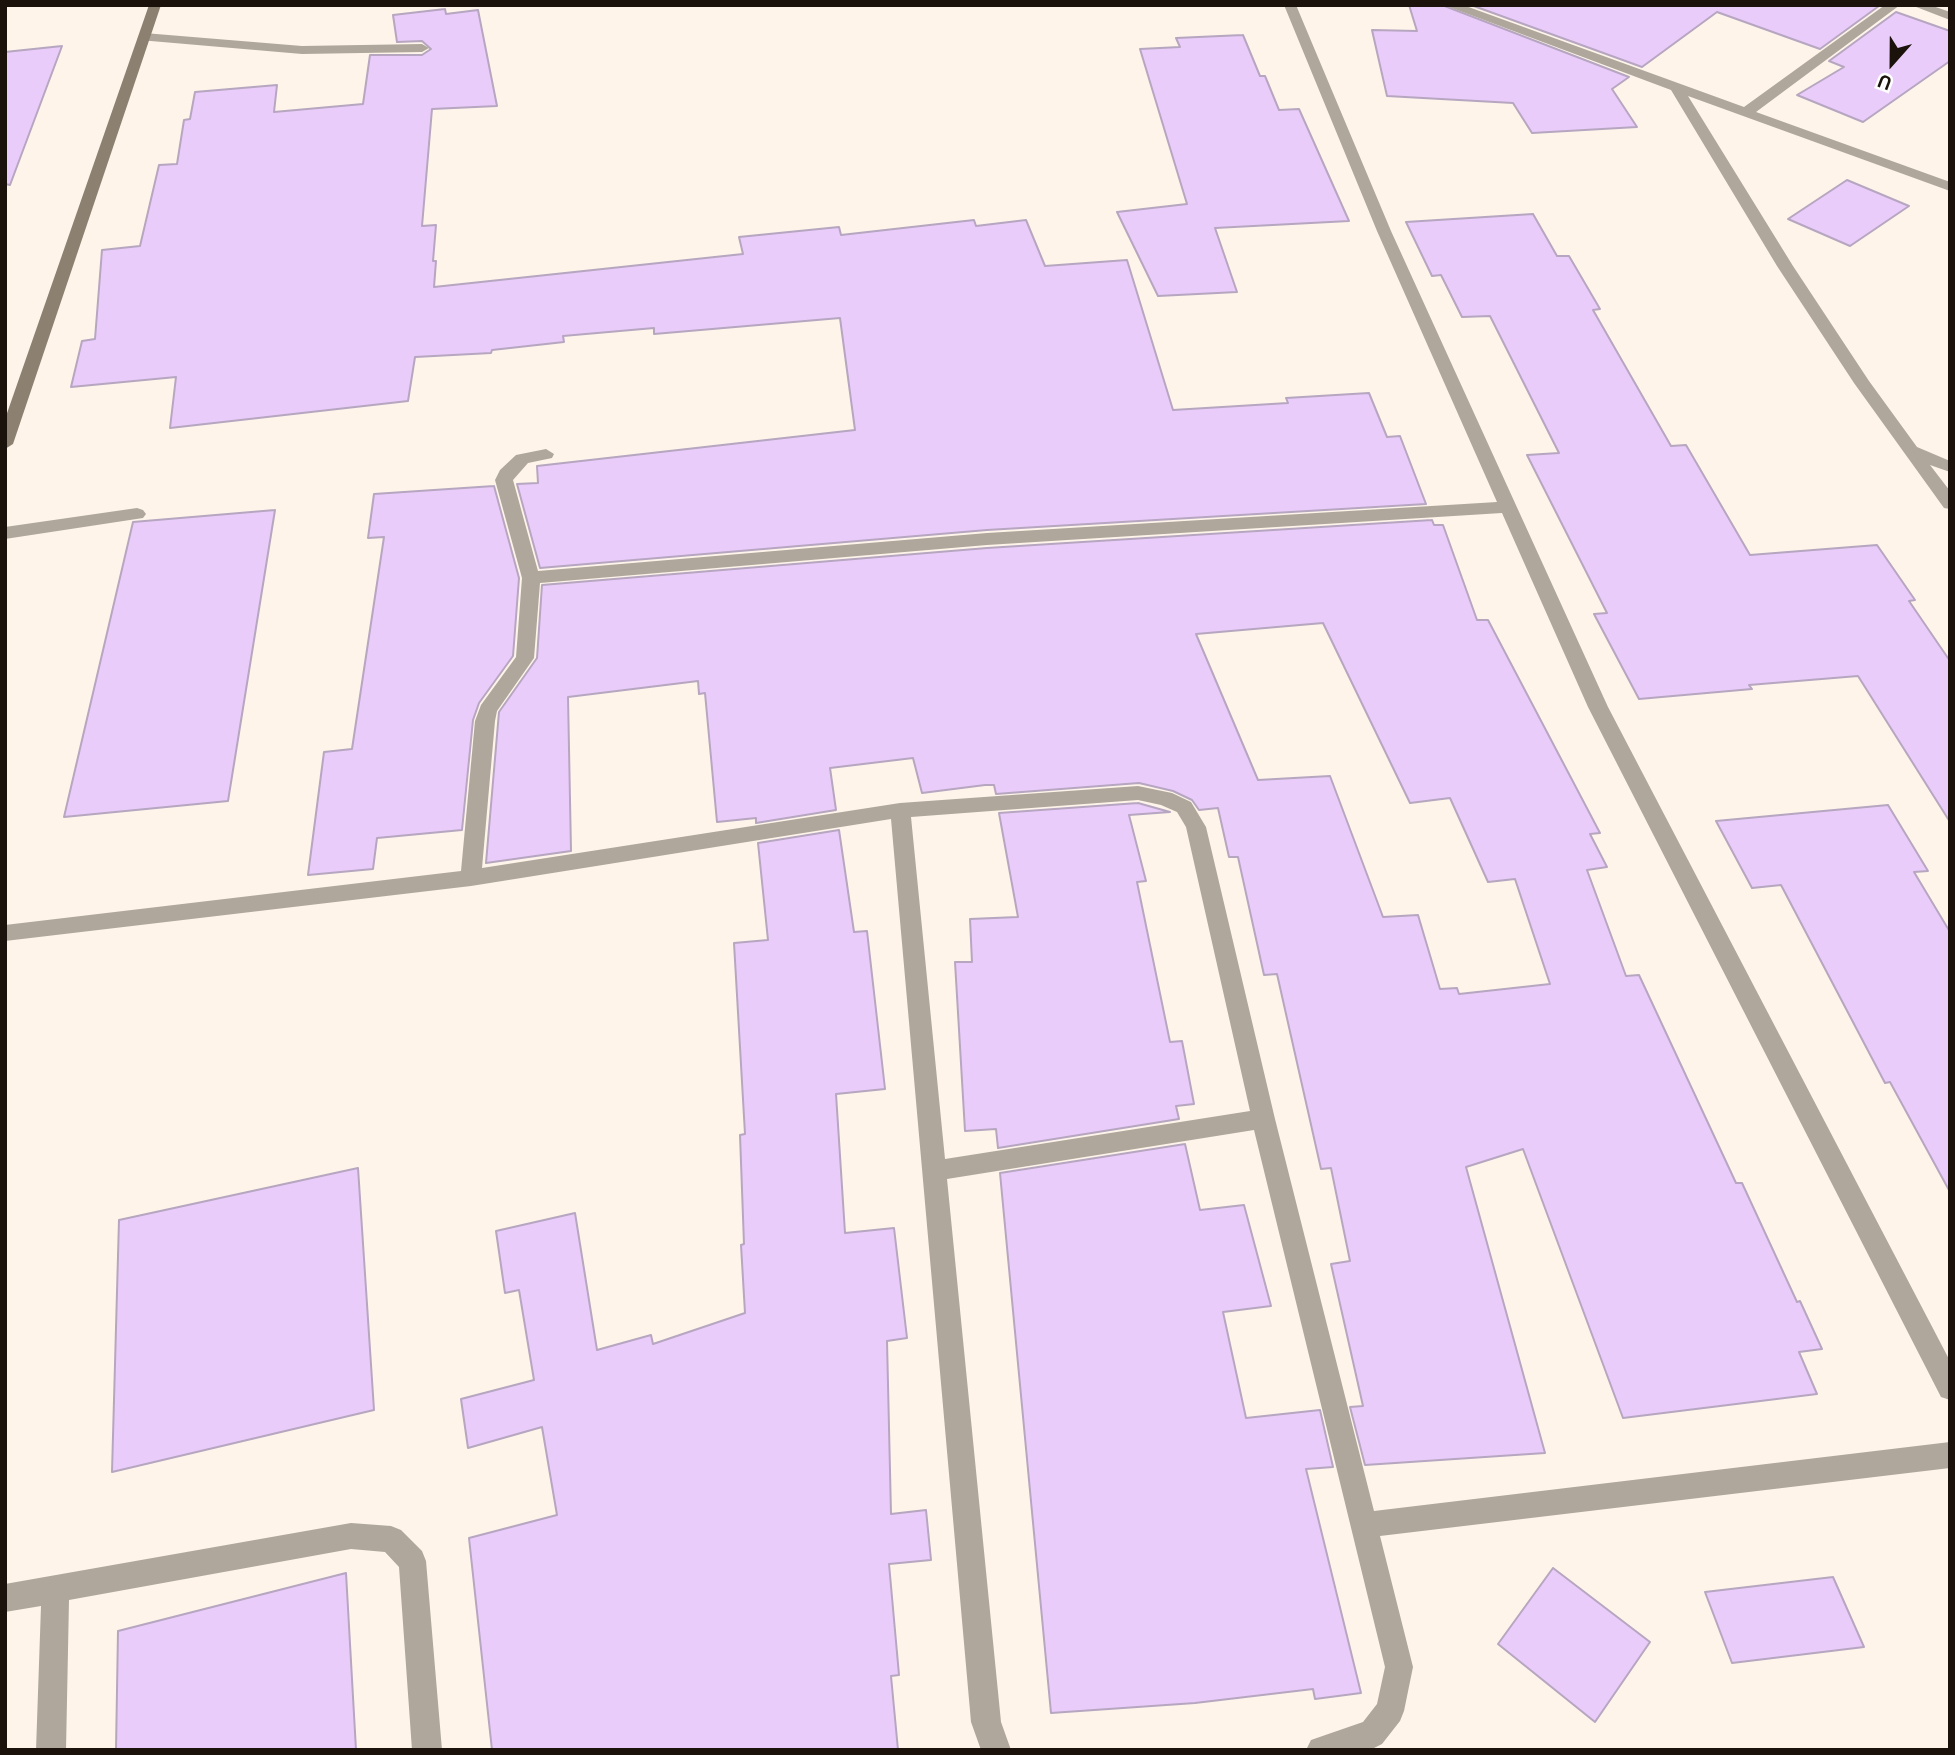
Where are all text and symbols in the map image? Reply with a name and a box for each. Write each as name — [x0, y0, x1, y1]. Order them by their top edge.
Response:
north arrow — [1857, 28, 1927, 98]
text: U — [1874, 70, 1895, 95]

